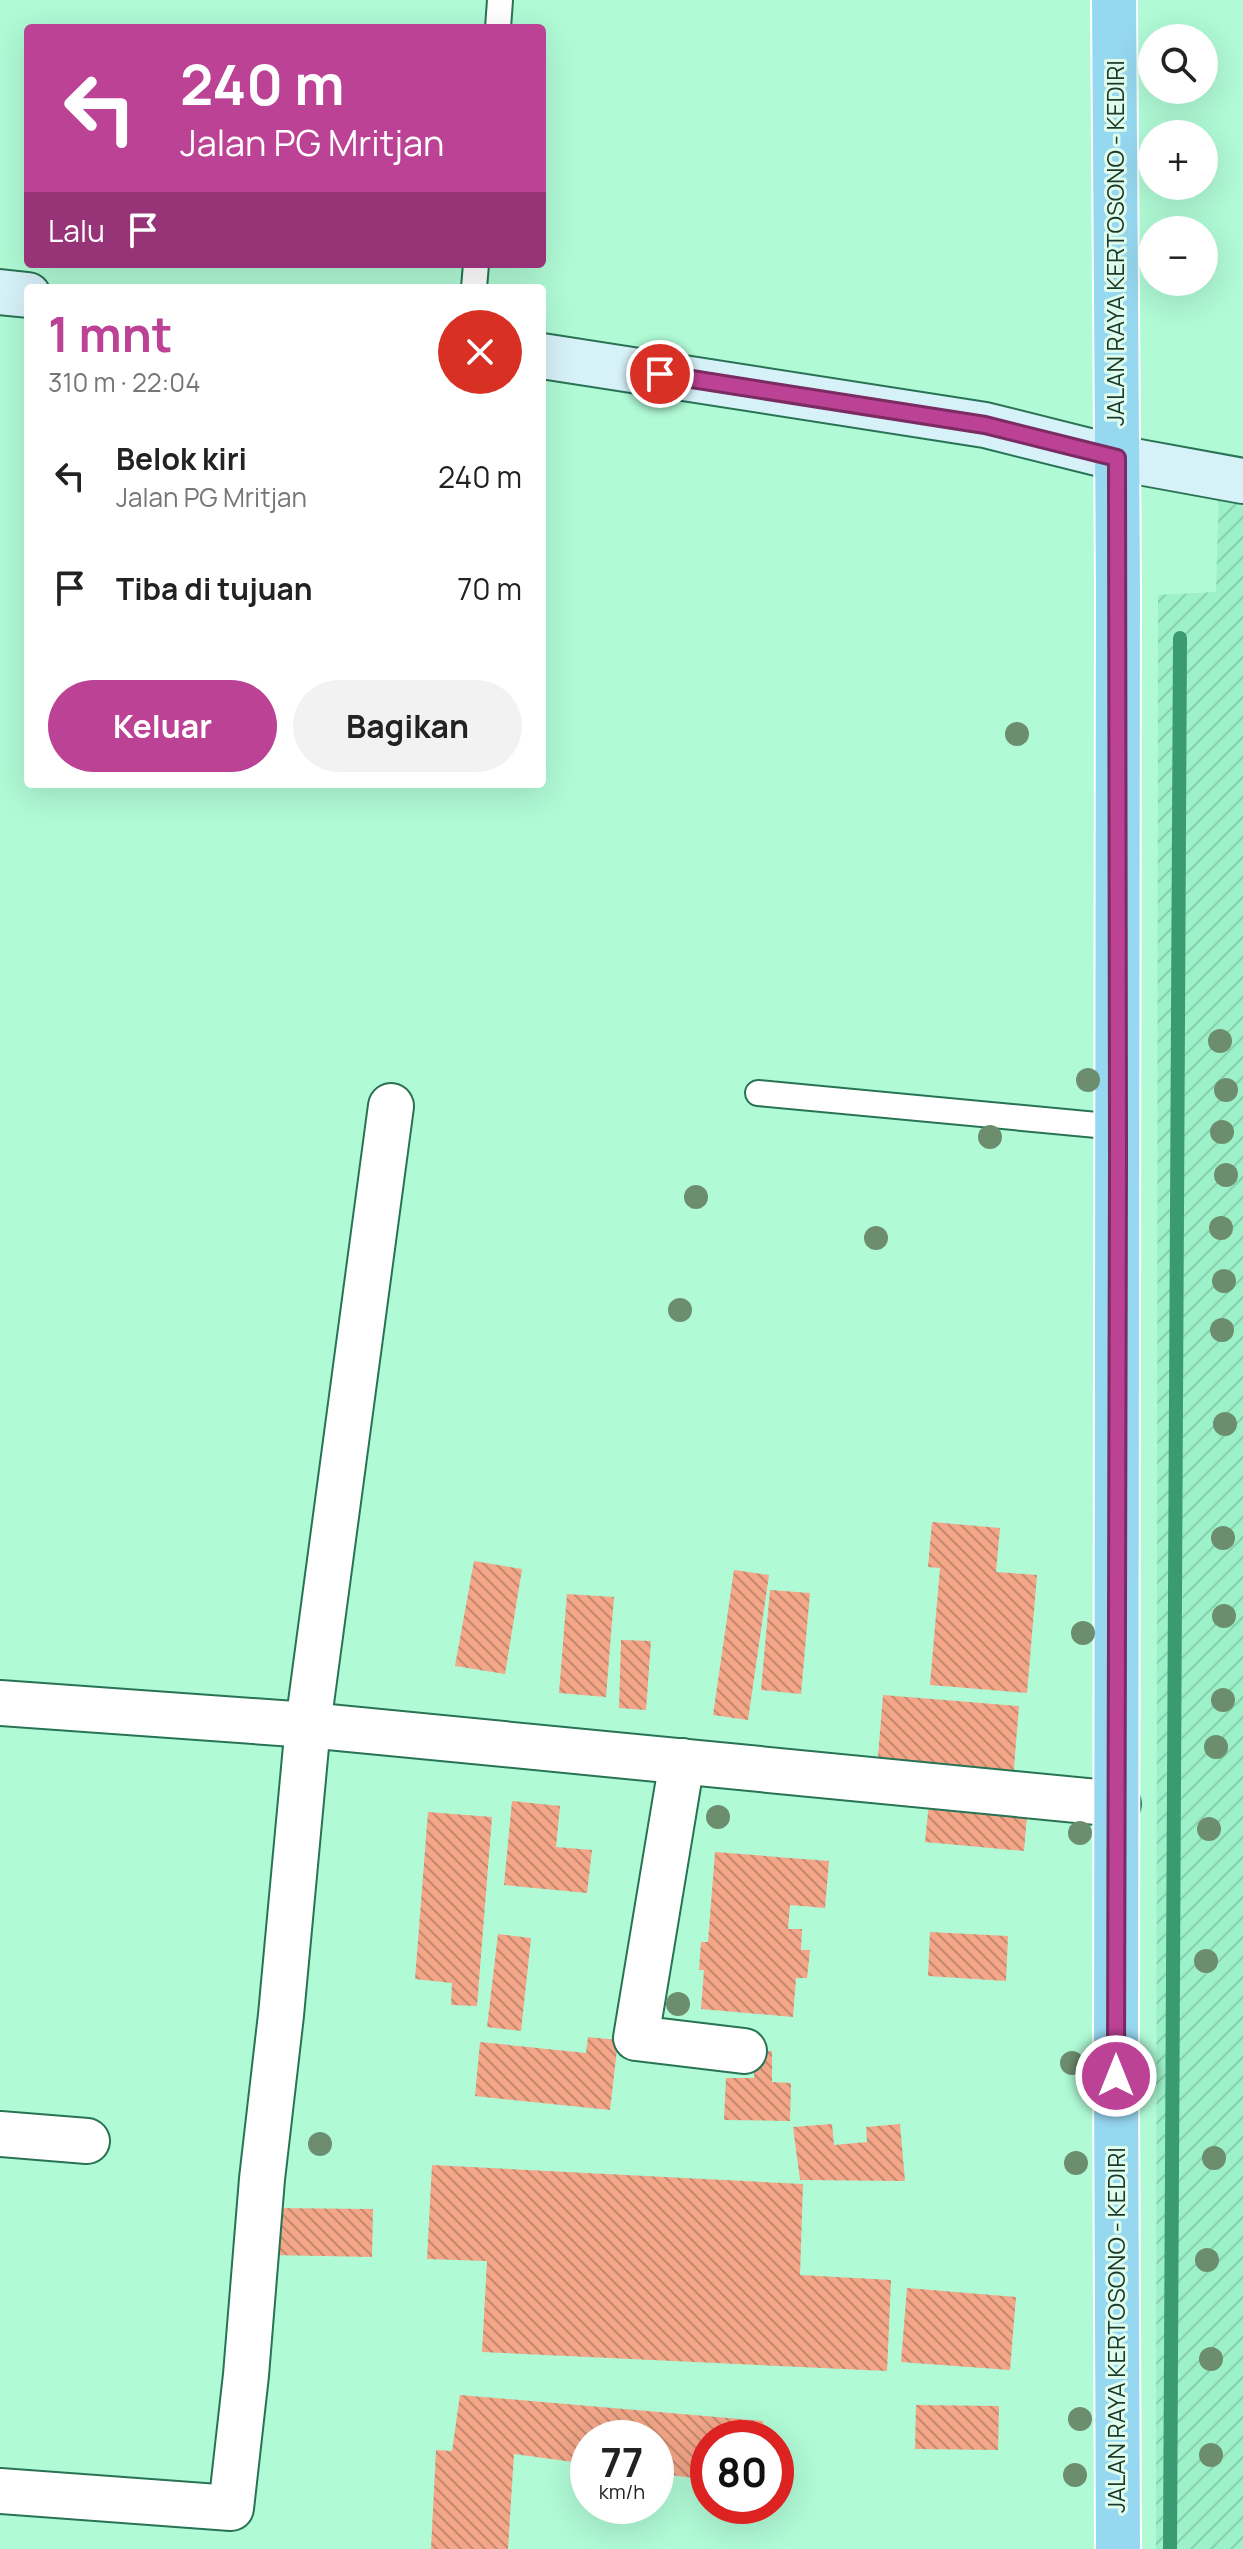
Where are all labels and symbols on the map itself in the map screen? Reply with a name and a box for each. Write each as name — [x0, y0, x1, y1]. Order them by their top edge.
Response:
street label: JALAN RAYA KERTOSONO - KEDIRI — [1098, 60, 1131, 426]
pin — [626, 340, 694, 408]
position arrow — [1074, 2034, 1158, 2118]
street label: JALAN RAYA KERTOSONO - KEDIRI — [1099, 2147, 1132, 2513]
speed limit sign: 80 — [690, 2420, 794, 2524]

